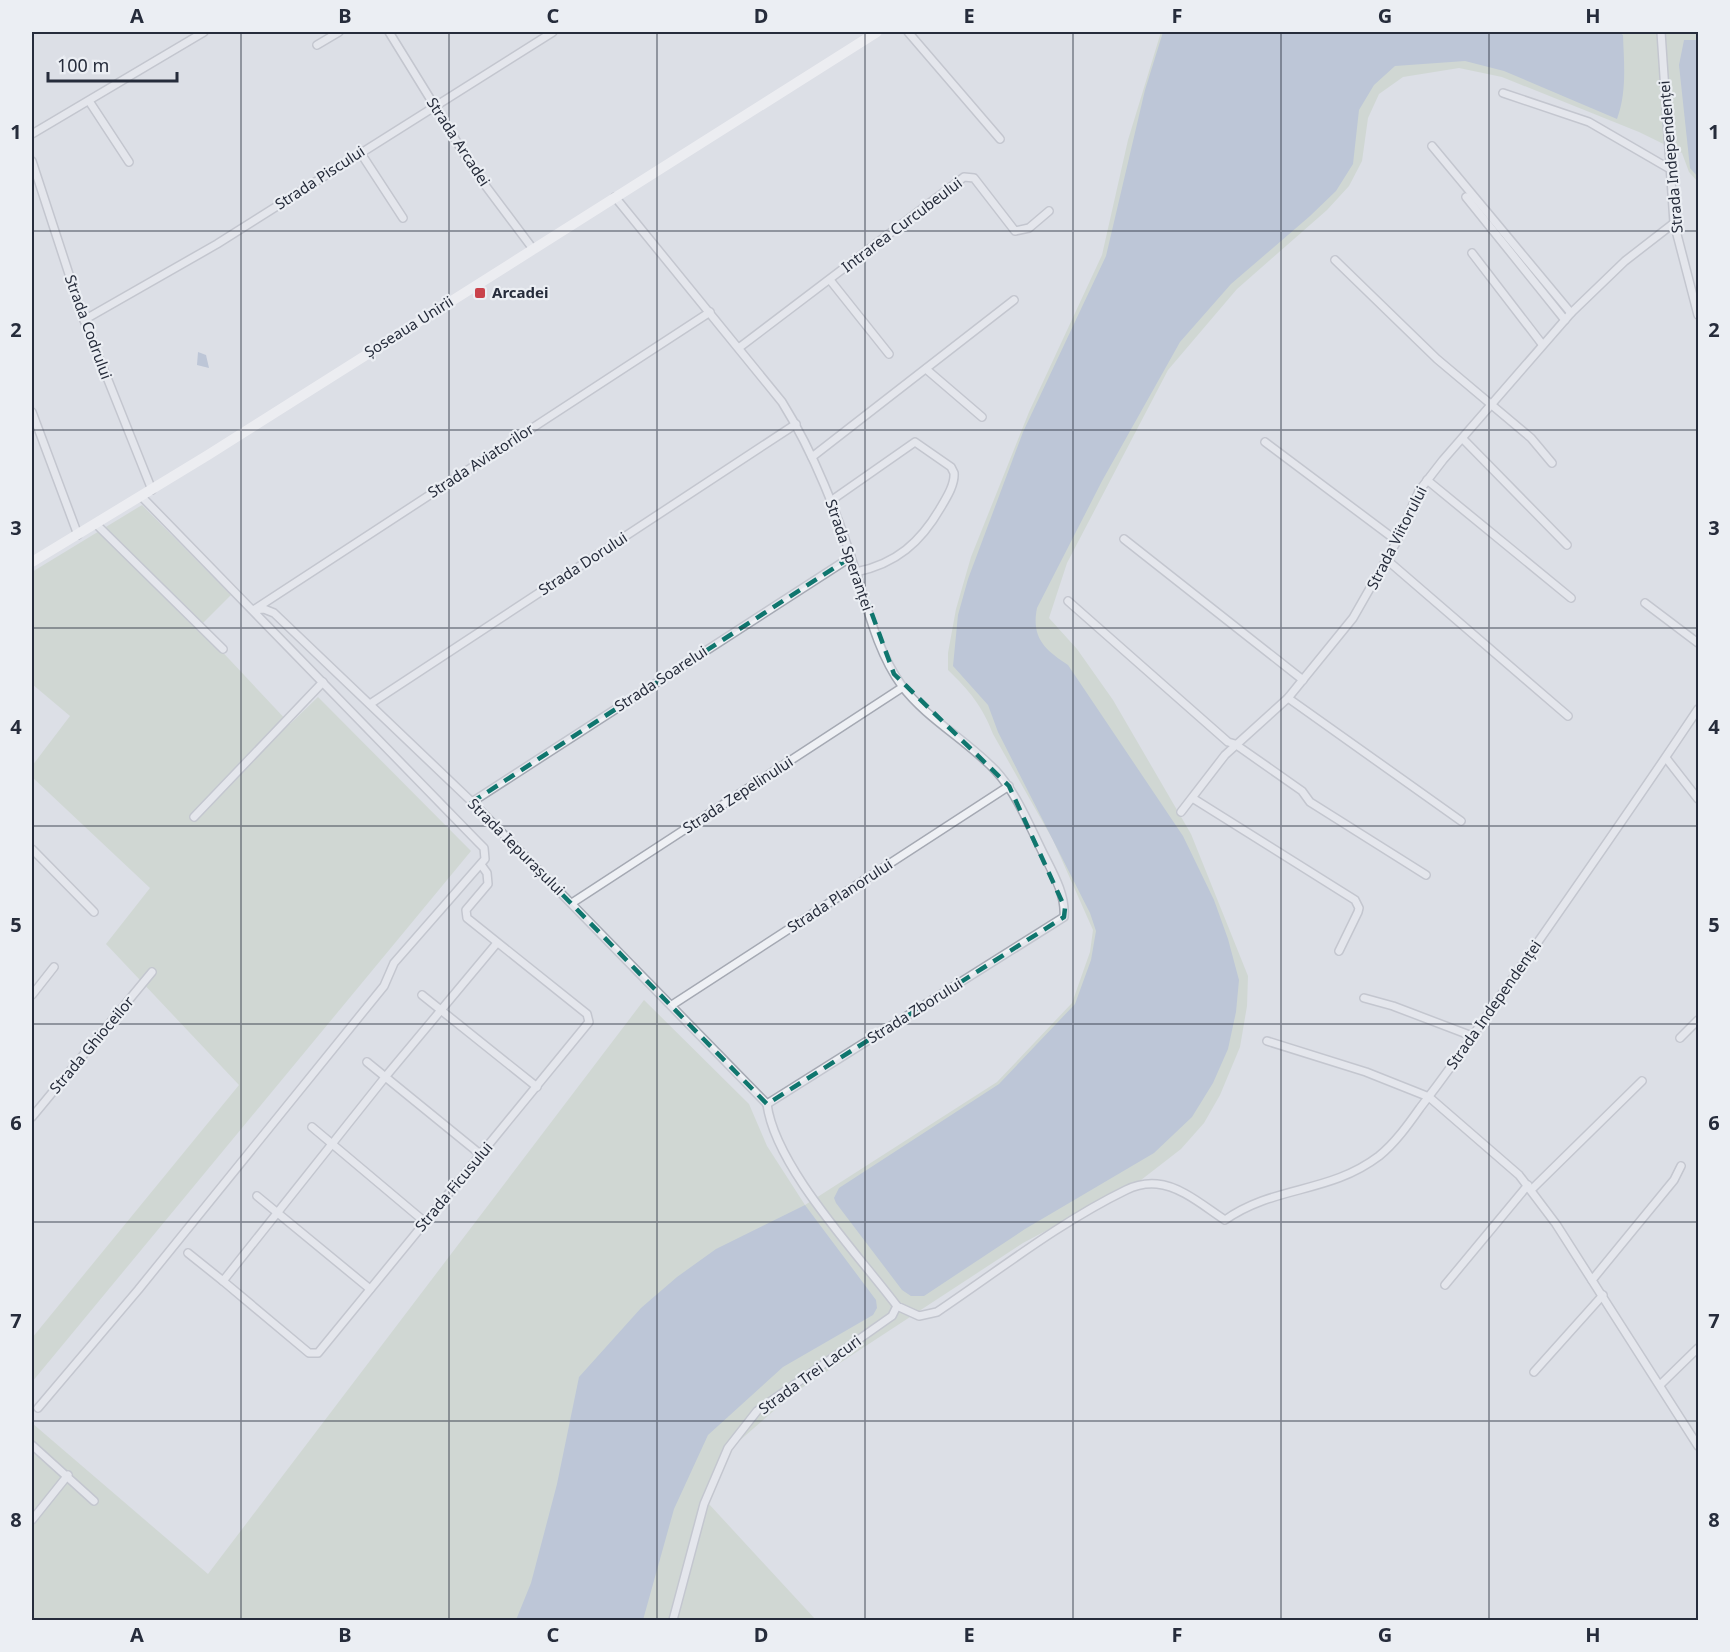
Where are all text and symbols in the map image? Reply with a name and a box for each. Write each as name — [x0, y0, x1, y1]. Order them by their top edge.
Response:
text: A — [130, 2, 144, 29]
text: B — [338, 2, 352, 29]
text: C — [547, 2, 560, 29]
text: D — [754, 2, 768, 29]
text: E — [963, 2, 975, 29]
text: F — [1172, 2, 1182, 29]
text: G — [1378, 2, 1392, 29]
text: H — [1585, 2, 1601, 29]
scale bar — [48, 45, 177, 83]
text: 100 m — [57, 53, 109, 77]
street label: Strada Independenței — [1653, 80, 1687, 234]
street label: Strada Arcadei — [423, 93, 495, 190]
text: 1 — [10, 118, 22, 145]
text: 1 — [1708, 118, 1720, 145]
street label: Strada Piscului — [271, 141, 368, 214]
street label: Intrarea Curcubeului — [837, 172, 966, 276]
street label: Strada Codrului — [61, 272, 117, 382]
place label: Arcadei — [492, 282, 548, 302]
marker: Arcadei — [473, 286, 487, 300]
street label: Șoseaua Unirii — [360, 291, 457, 361]
text: 2 — [10, 316, 22, 343]
text: 2 — [1708, 316, 1720, 343]
street label: Strada Aviatorilor — [424, 418, 537, 502]
street label: Strada Viitorului — [1361, 483, 1431, 593]
street label: Strada Speranței — [821, 496, 878, 613]
text: 3 — [10, 514, 22, 541]
text: 3 — [1708, 514, 1720, 541]
street label: Strada Dorului — [534, 527, 631, 599]
street label: Strada Soarelui — [610, 641, 711, 716]
text: 4 — [10, 713, 22, 740]
text: 4 — [1708, 713, 1720, 740]
street label: Strada Zepelinului — [679, 751, 796, 837]
street label: Strada Iepurașului — [464, 793, 570, 899]
street label: Strada Planorului — [783, 854, 896, 937]
text: 5 — [10, 911, 22, 938]
text: 5 — [1708, 911, 1720, 938]
street label: Strada Independenței — [1441, 936, 1545, 1073]
street label: Strada Zborului — [863, 973, 966, 1047]
street label: Strada Ghioceilor — [45, 991, 138, 1097]
text: 6 — [10, 1109, 22, 1136]
text: 6 — [1708, 1109, 1720, 1136]
street label: Strada Ficusului — [410, 1137, 497, 1235]
text: 7 — [10, 1307, 22, 1334]
text: 7 — [1708, 1307, 1720, 1334]
street label: Strada Trei Lacuri — [754, 1330, 865, 1418]
text: 8 — [10, 1506, 22, 1533]
text: 8 — [1708, 1506, 1720, 1533]
text: A — [130, 1621, 144, 1648]
text: B — [338, 1621, 352, 1648]
text: C — [547, 1621, 560, 1648]
text: D — [754, 1621, 768, 1648]
text: E — [963, 1621, 975, 1648]
text: F — [1172, 1621, 1182, 1648]
text: G — [1378, 1621, 1392, 1648]
text: H — [1585, 1621, 1601, 1648]

